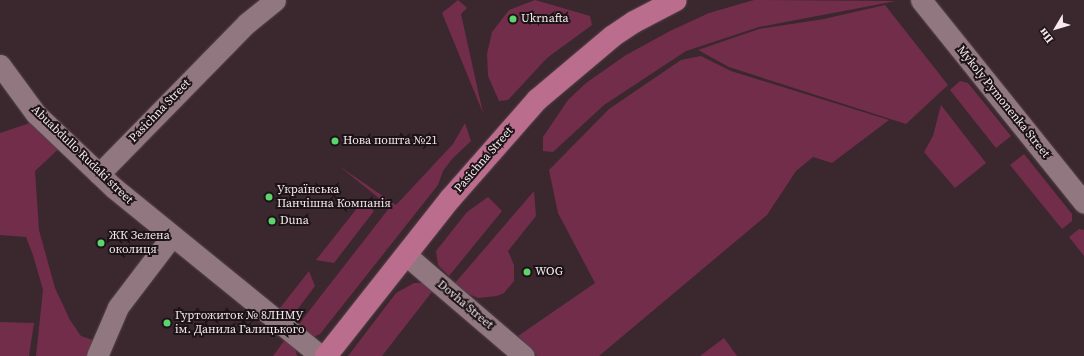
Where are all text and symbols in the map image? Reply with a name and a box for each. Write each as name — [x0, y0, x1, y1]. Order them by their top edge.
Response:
north arrow — [1036, 8, 1076, 48]
place label: Ukrnafta — [521, 12, 569, 26]
marker: Ukrnafta — [508, 14, 518, 24]
text: Пн — [1036, 25, 1057, 46]
street label: Mykoly Pymonenka Street — [953, 43, 1053, 161]
street label: Pasichna Street — [126, 76, 194, 146]
street label: Abuabdullo Rudaki street — [28, 103, 136, 207]
street label: Pasichna Street — [452, 124, 516, 196]
place label: Нова пошта №21 — [343, 134, 437, 148]
marker: Нова пошта №21 — [330, 136, 340, 146]
place label: Українська Панчішна Компанія — [277, 183, 391, 211]
marker: Українська Панчішна Компанія — [264, 192, 274, 202]
place label: Duna — [280, 214, 309, 228]
marker: Duna — [267, 216, 277, 226]
place label: ЖК Зелена околиця — [109, 229, 170, 257]
marker: ЖК Зелена околиця — [96, 238, 106, 248]
place label: WOG — [535, 265, 563, 279]
marker: WOG — [522, 267, 532, 277]
street label: Dovha Street — [434, 278, 496, 332]
place label: Гуртожиток № 8ЛНМУ ім. Данила Галицького — [175, 309, 304, 337]
marker: Гуртожиток № 8ЛНМУ ім. Данила Галицького — [162, 318, 172, 328]

